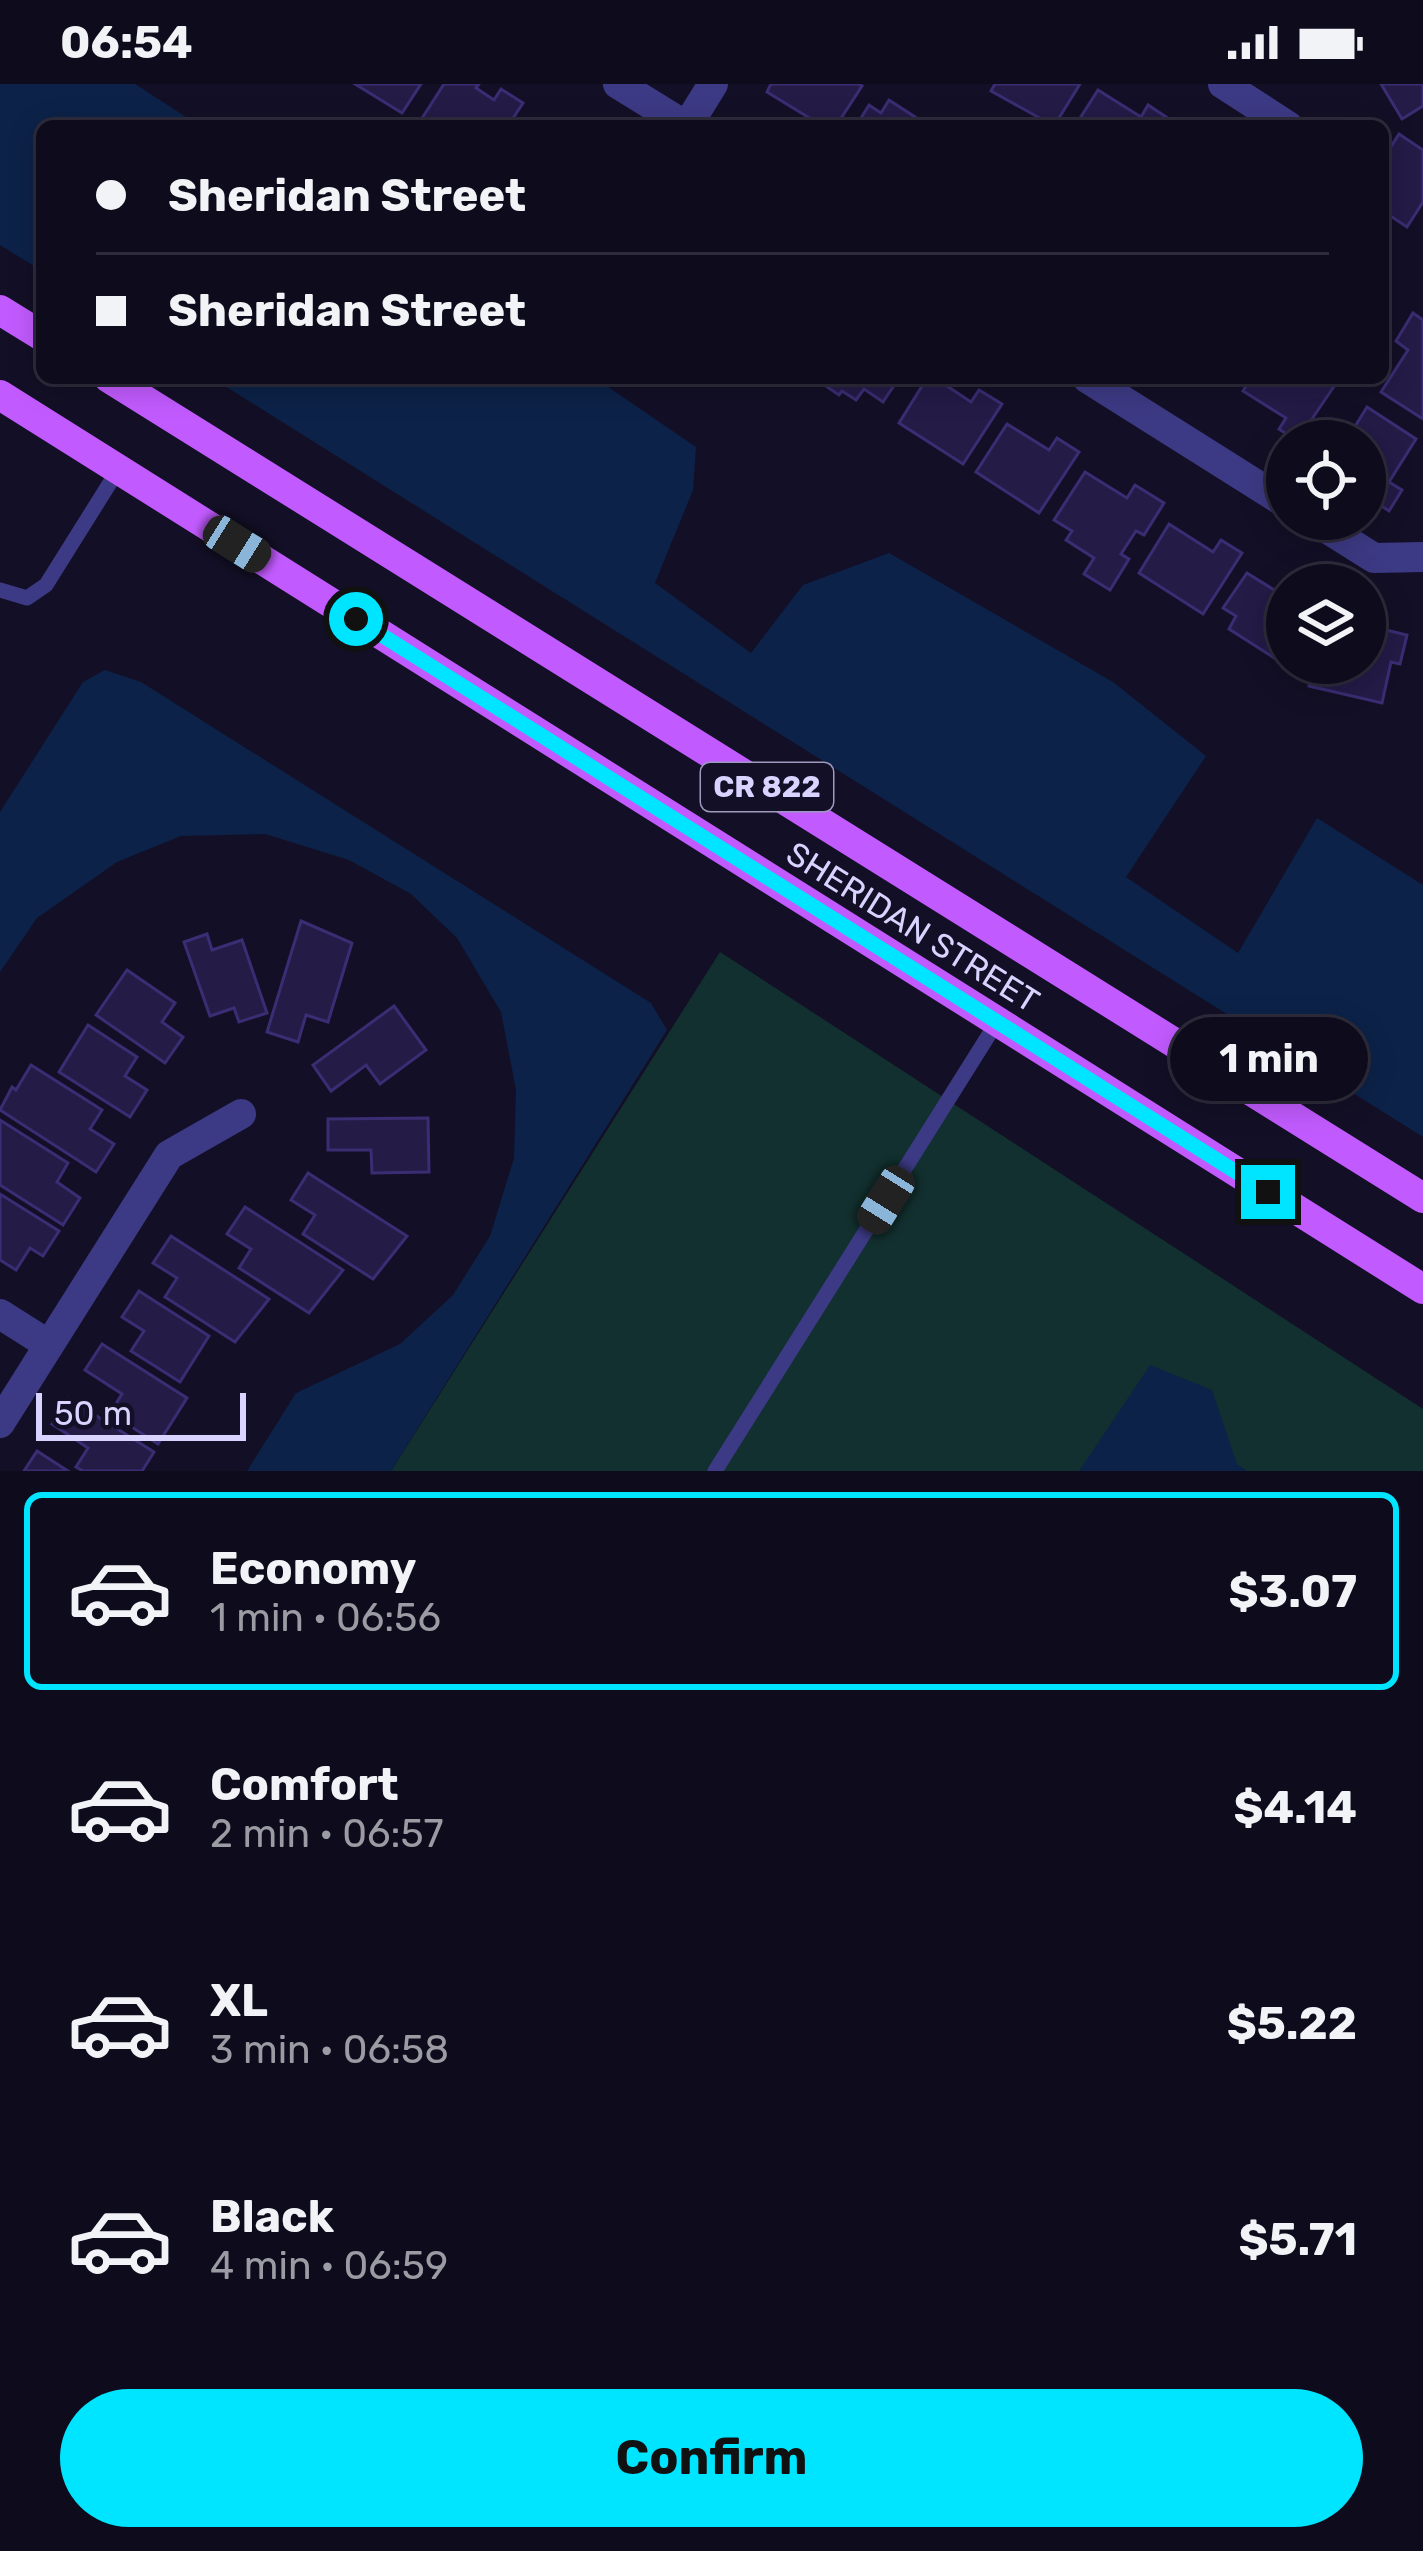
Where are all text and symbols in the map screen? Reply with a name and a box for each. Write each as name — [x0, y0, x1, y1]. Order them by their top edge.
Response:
text: 06:54 — [60, 16, 193, 69]
text: Sheridan Street — [168, 169, 526, 222]
text: Sheridan Street — [168, 284, 526, 337]
map controls — [1266, 420, 1386, 684]
button: locate — [1266, 420, 1386, 540]
car — [197, 510, 277, 578]
button: layers — [1266, 564, 1386, 684]
route start — [329, 592, 383, 646]
road number: CR 822 — [701, 763, 833, 811]
street label: SHERIDAN STREET — [780, 834, 1046, 1020]
callout: 1 min — [1169, 1018, 1367, 1102]
text: 1 min — [1219, 1036, 1319, 1082]
car — [852, 1160, 920, 1240]
route end — [1241, 1165, 1295, 1219]
scale bar — [36, 1387, 246, 1440]
text: 50 m — [54, 1394, 132, 1433]
icon: car — [66, 1537, 174, 1645]
text: Economy — [210, 1542, 416, 1595]
text: $3.07 — [1228, 1565, 1357, 1618]
text: 1 min · 06:56 — [210, 1595, 441, 1641]
icon: car — [66, 1753, 174, 1861]
text: Comfort — [210, 1758, 399, 1811]
text: $4.14 — [1234, 1781, 1357, 1834]
text: 2 min · 06:57 — [210, 1811, 444, 1857]
icon: car — [66, 1969, 174, 2077]
text: XL — [210, 1974, 268, 2027]
text: $5.22 — [1227, 1997, 1357, 2050]
text: 3 min · 06:58 — [210, 2027, 449, 2073]
icon: car — [66, 2185, 174, 2293]
text: Black — [210, 2190, 334, 2243]
text: $5.71 — [1239, 2213, 1357, 2266]
text: 4 min · 06:59 — [210, 2243, 448, 2289]
button: Confirm — [60, 2389, 1363, 2527]

